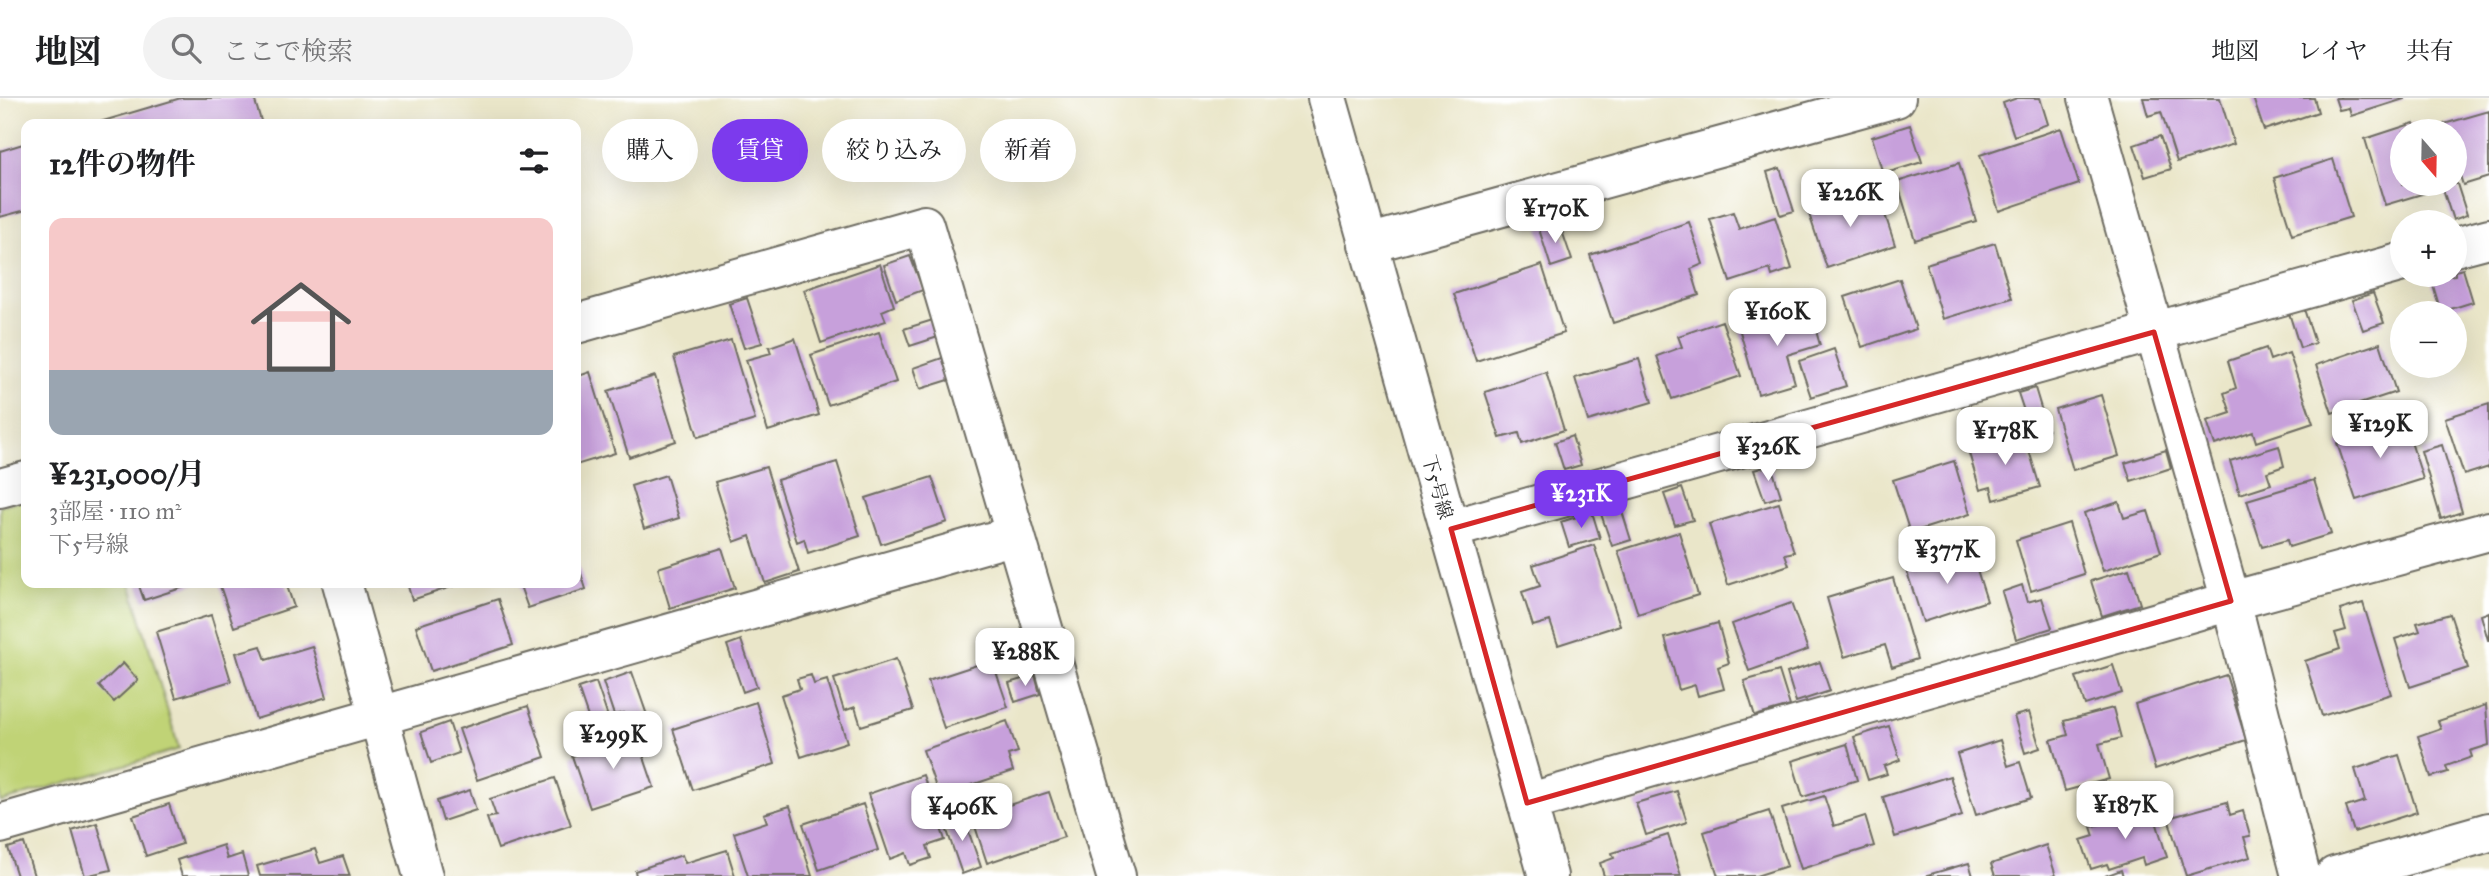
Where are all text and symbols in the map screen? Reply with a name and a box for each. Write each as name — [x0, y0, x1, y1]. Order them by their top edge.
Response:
search box — [143, 17, 633, 80]
icon: search — [167, 29, 205, 67]
text: 地図 — [35, 32, 101, 72]
text: ここで検索 — [223, 35, 353, 67]
text: 地図 — [2211, 36, 2259, 66]
text: レイヤ — [2297, 36, 2368, 66]
text: 共有 — [2406, 36, 2454, 66]
chip: 購入 — [602, 119, 698, 182]
chip: 賃貸 — [712, 119, 808, 182]
chip: 絞り込み — [822, 119, 966, 182]
chip: 新着 — [980, 119, 1076, 182]
north arrow — [2390, 119, 2468, 196]
map controls — [2390, 119, 2467, 378]
icon: filters — [515, 142, 553, 180]
text: 12件の物件 — [49, 146, 196, 182]
pin: ¥226K — [1801, 170, 1899, 229]
text: ¥226K — [1817, 178, 1883, 206]
pin: ¥170K — [1506, 186, 1604, 245]
text: ¥170K — [1522, 194, 1588, 222]
button: + — [2390, 210, 2467, 287]
icon: home — [238, 264, 364, 390]
pin: ¥160K — [1728, 288, 1826, 348]
text: ¥160K — [1744, 297, 1810, 325]
button: − — [2390, 301, 2467, 378]
pin: ¥129K — [2331, 400, 2429, 460]
pin: ¥178K — [1956, 408, 2054, 467]
text: ¥129K — [2348, 409, 2412, 437]
text: ¥178K — [1972, 416, 2038, 444]
pin: ¥326K — [1719, 424, 1817, 483]
text: ¥326K — [1736, 432, 1800, 460]
street label: 下5号線 — [1417, 452, 1458, 522]
text: ¥231,000/月 — [49, 456, 206, 492]
pin: ¥231K — [1532, 470, 1630, 530]
text: ¥231K — [1550, 479, 1612, 507]
text: 3部屋 · 110 m² — [49, 497, 182, 525]
pin: ¥377K — [1898, 526, 1996, 586]
text: 下5号線 — [49, 530, 129, 558]
text: ¥377K — [1914, 535, 1980, 563]
pin: ¥288K — [976, 628, 1074, 688]
text: ¥288K — [991, 637, 1059, 665]
pin: ¥299K — [564, 712, 662, 771]
text: ¥299K — [579, 720, 647, 748]
pin: ¥187K — [2076, 782, 2174, 841]
pin: ¥406K — [913, 784, 1011, 843]
text: ¥187K — [2092, 790, 2158, 818]
text: ¥406K — [927, 792, 997, 820]

